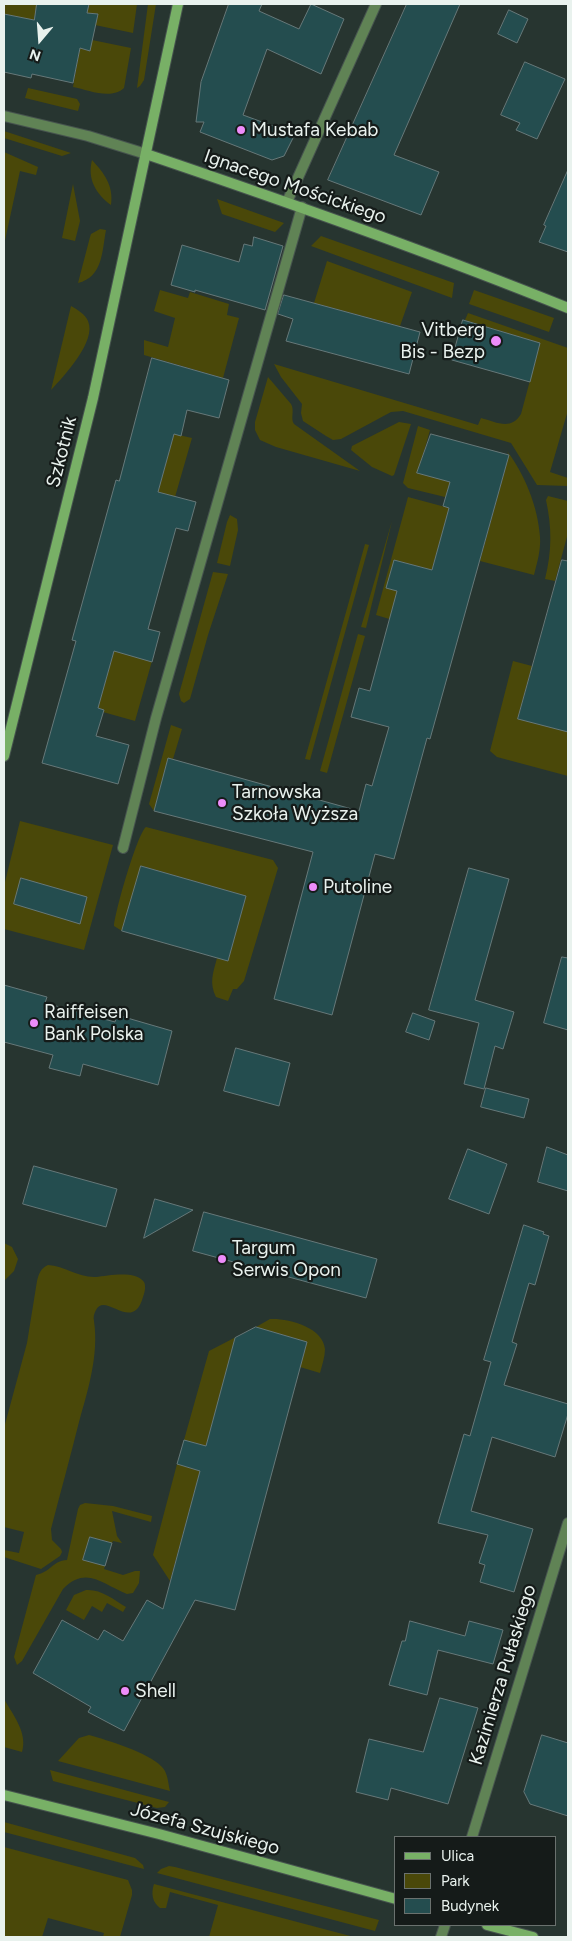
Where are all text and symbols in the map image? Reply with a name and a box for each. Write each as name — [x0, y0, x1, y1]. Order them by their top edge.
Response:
north arrow — [15, 15, 65, 65]
text: N — [27, 45, 43, 65]
place label: Mustafa Kebab — [251, 119, 378, 141]
marker: Mustafa Kebab — [235, 124, 247, 136]
street label: Ignacego Mościckiego — [201, 145, 389, 229]
place label: Vitberg Bis - Bezp — [400, 319, 485, 363]
marker: Vitberg Bis - Bezp — [489, 334, 503, 348]
street label: Szkotnik — [42, 414, 82, 490]
place label: Tarnowska Szkoła Wyższa — [232, 781, 358, 825]
marker: Tarnowska Szkoła Wyższa — [216, 797, 228, 809]
place label: Putoline — [323, 876, 392, 898]
marker: Putoline — [307, 881, 319, 893]
place label: Raiffeisen Bank Polska — [44, 1001, 143, 1045]
marker: Raiffeisen Bank Polska — [28, 1017, 40, 1029]
place label: Targum Serwis Opon — [232, 1237, 341, 1281]
marker: Targum Serwis Opon — [216, 1253, 228, 1265]
street label: Kazimierza Pułaskiego — [465, 1582, 541, 1768]
place label: Shell — [135, 1680, 176, 1702]
marker: Shell — [119, 1685, 131, 1697]
street label: Józefa Szujskiego — [128, 1798, 282, 1860]
legend — [394, 1836, 557, 1926]
text: Ulica — [441, 1847, 474, 1865]
text: Park — [441, 1872, 470, 1890]
text: Budynek — [441, 1897, 499, 1915]

